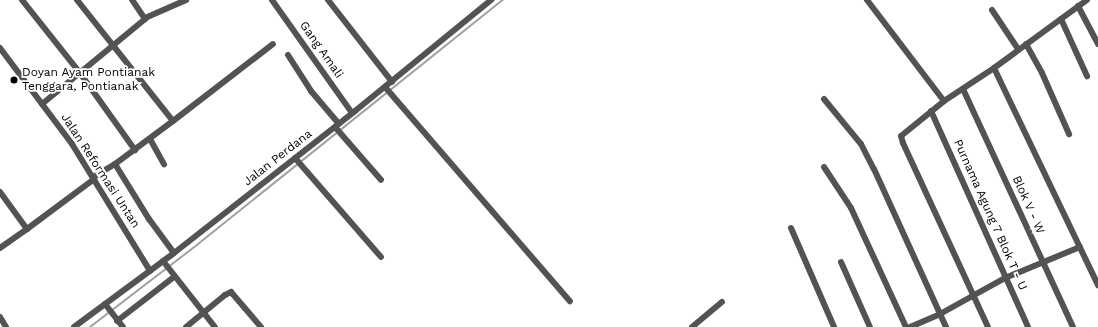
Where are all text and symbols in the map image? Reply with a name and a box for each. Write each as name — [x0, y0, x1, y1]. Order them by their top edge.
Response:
street label: Gang Amali — [296, 19, 346, 81]
place label: Doyan Ayam Pontianak Tenggara, Pontianak — [22, 66, 156, 94]
marker: Doyan Ayam Pontianak Tenggara, Pontianak — [9, 75, 19, 85]
street label: Jalan Reformasi Untan — [58, 111, 142, 231]
street label: Jalan Perdana — [241, 127, 315, 189]
street label: Purnama Agung 7 Blok T - U — [950, 136, 1030, 294]
street label: Blok V - W — [1009, 173, 1047, 237]

